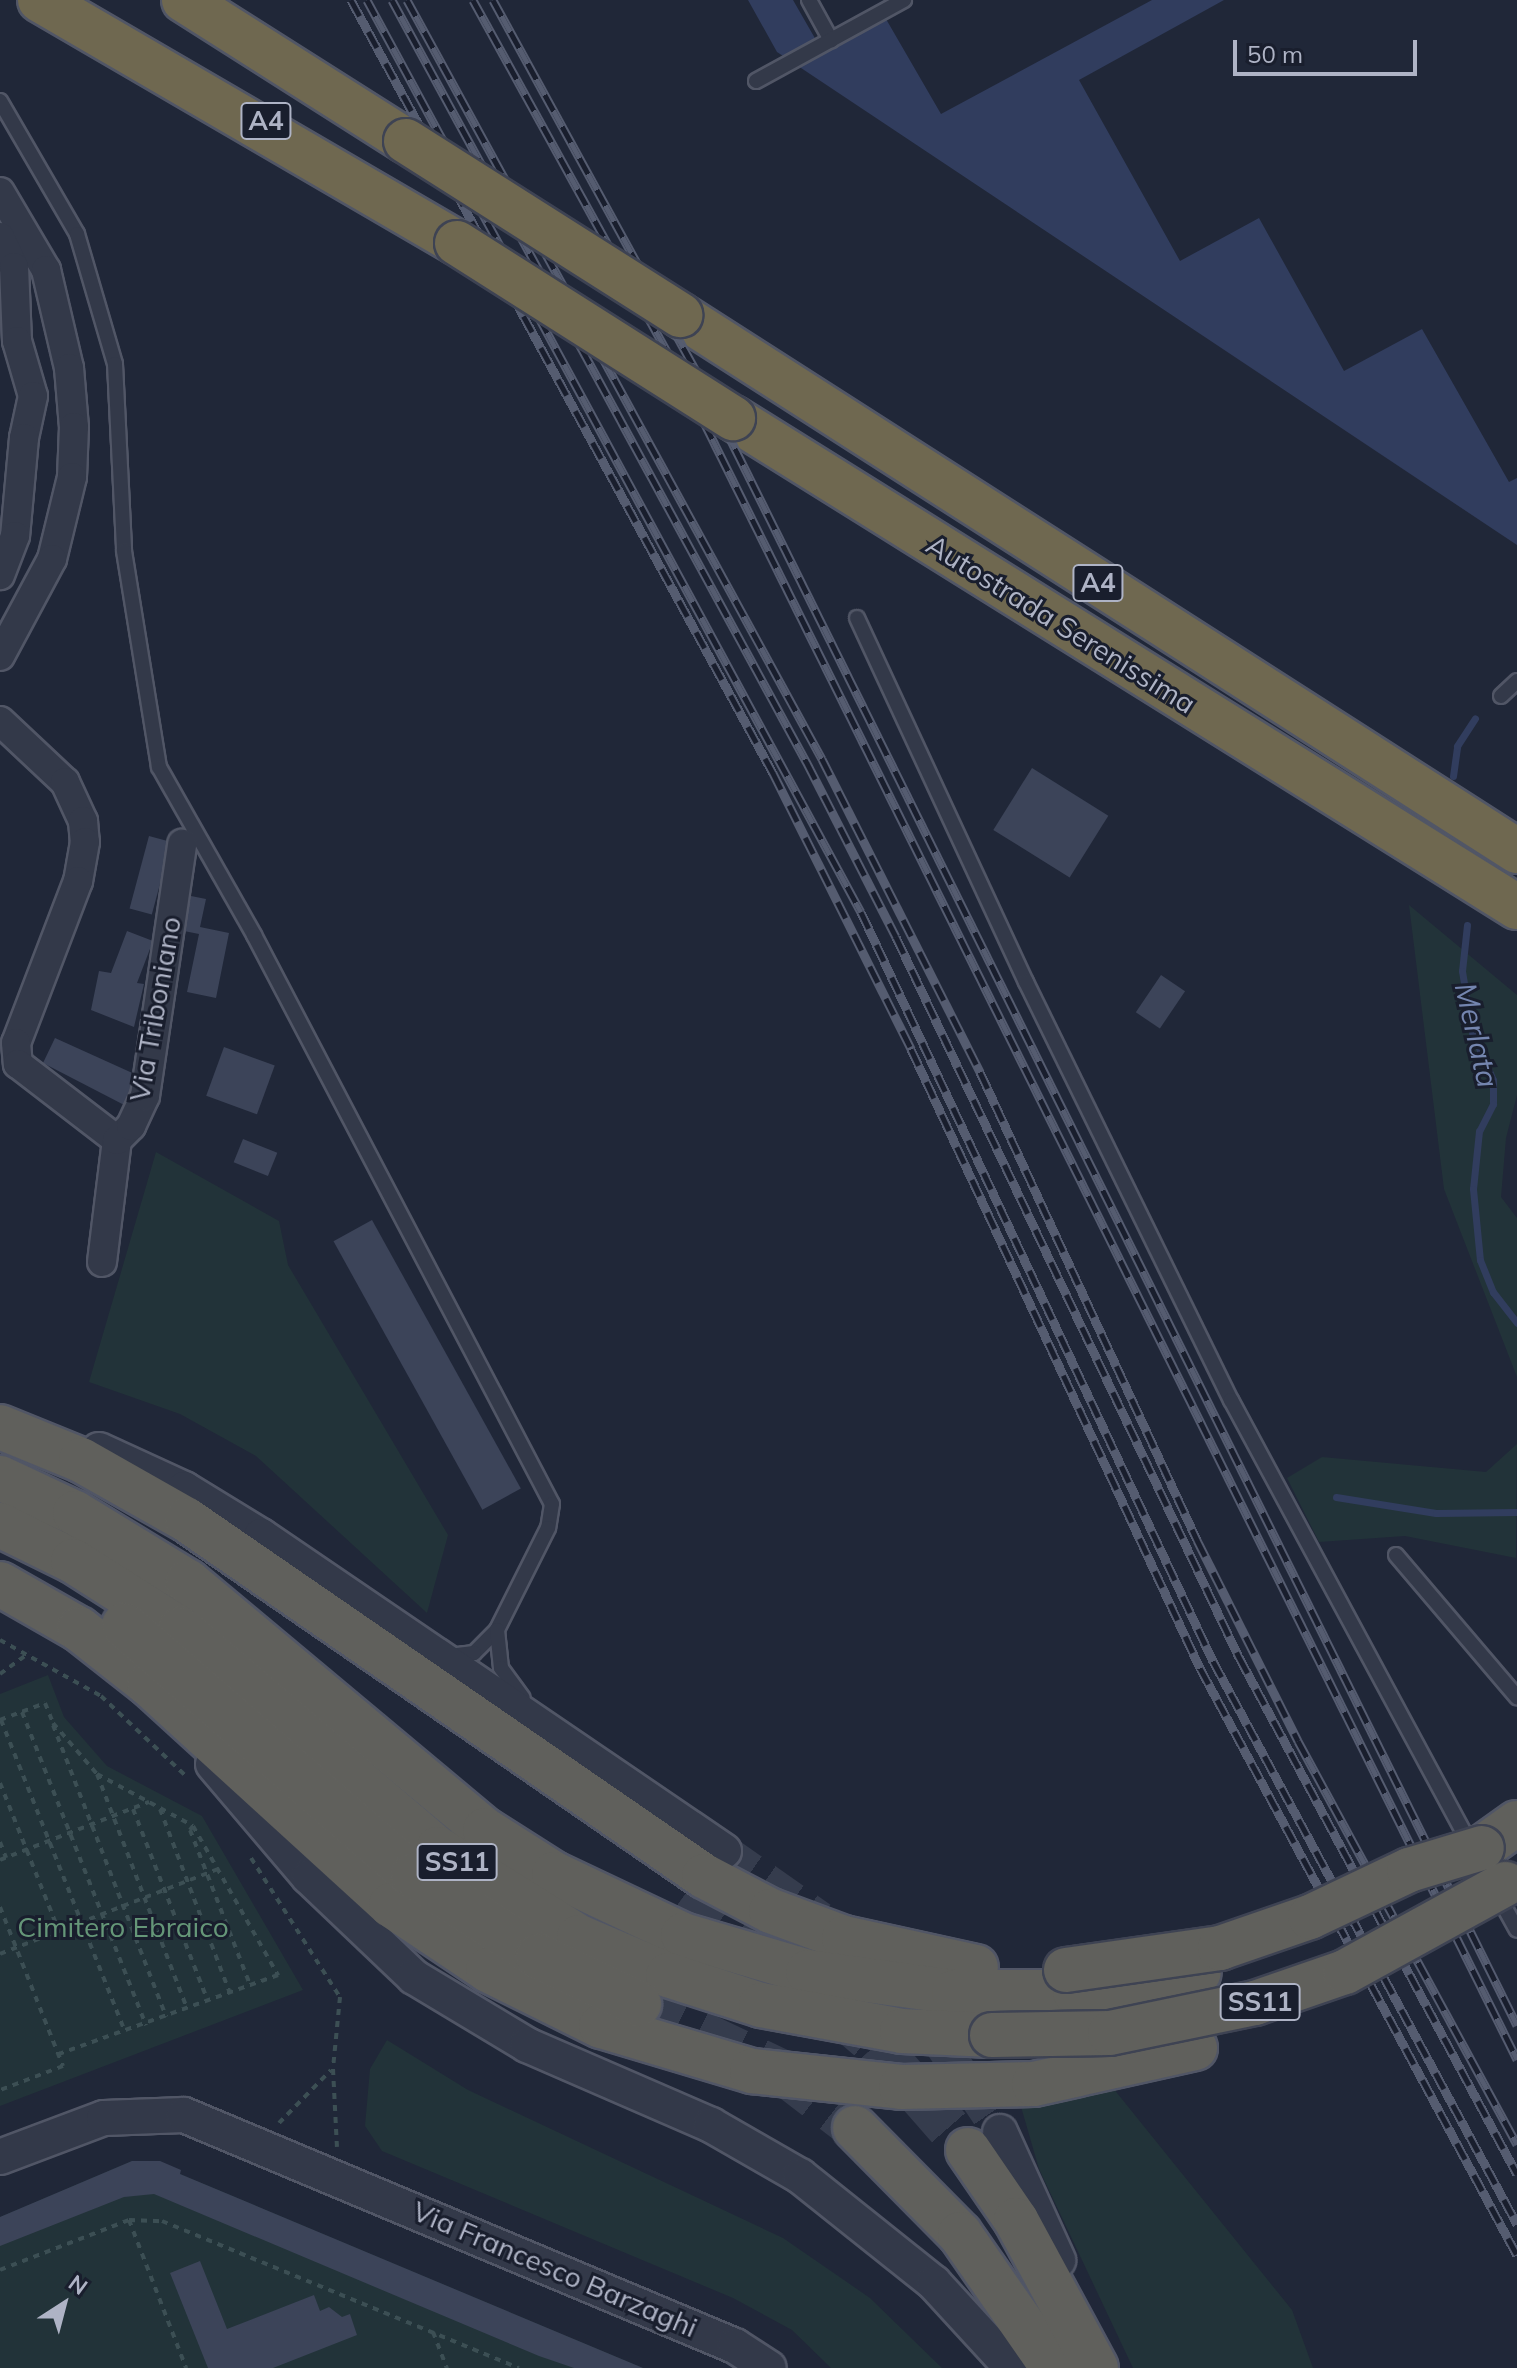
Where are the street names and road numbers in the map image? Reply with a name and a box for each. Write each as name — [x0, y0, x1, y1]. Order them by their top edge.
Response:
road number: A4 — [240, 99, 292, 143]
street label: Autostrada Serenissima — [920, 527, 1202, 721]
road number: A4 — [1072, 561, 1124, 605]
street label: Via Triboniano — [122, 914, 188, 1104]
road number: SS11 — [415, 1840, 499, 1884]
road number: SS11 — [1218, 1980, 1302, 2024]
street label: Via Francesco Barzaghi — [408, 2194, 702, 2344]

